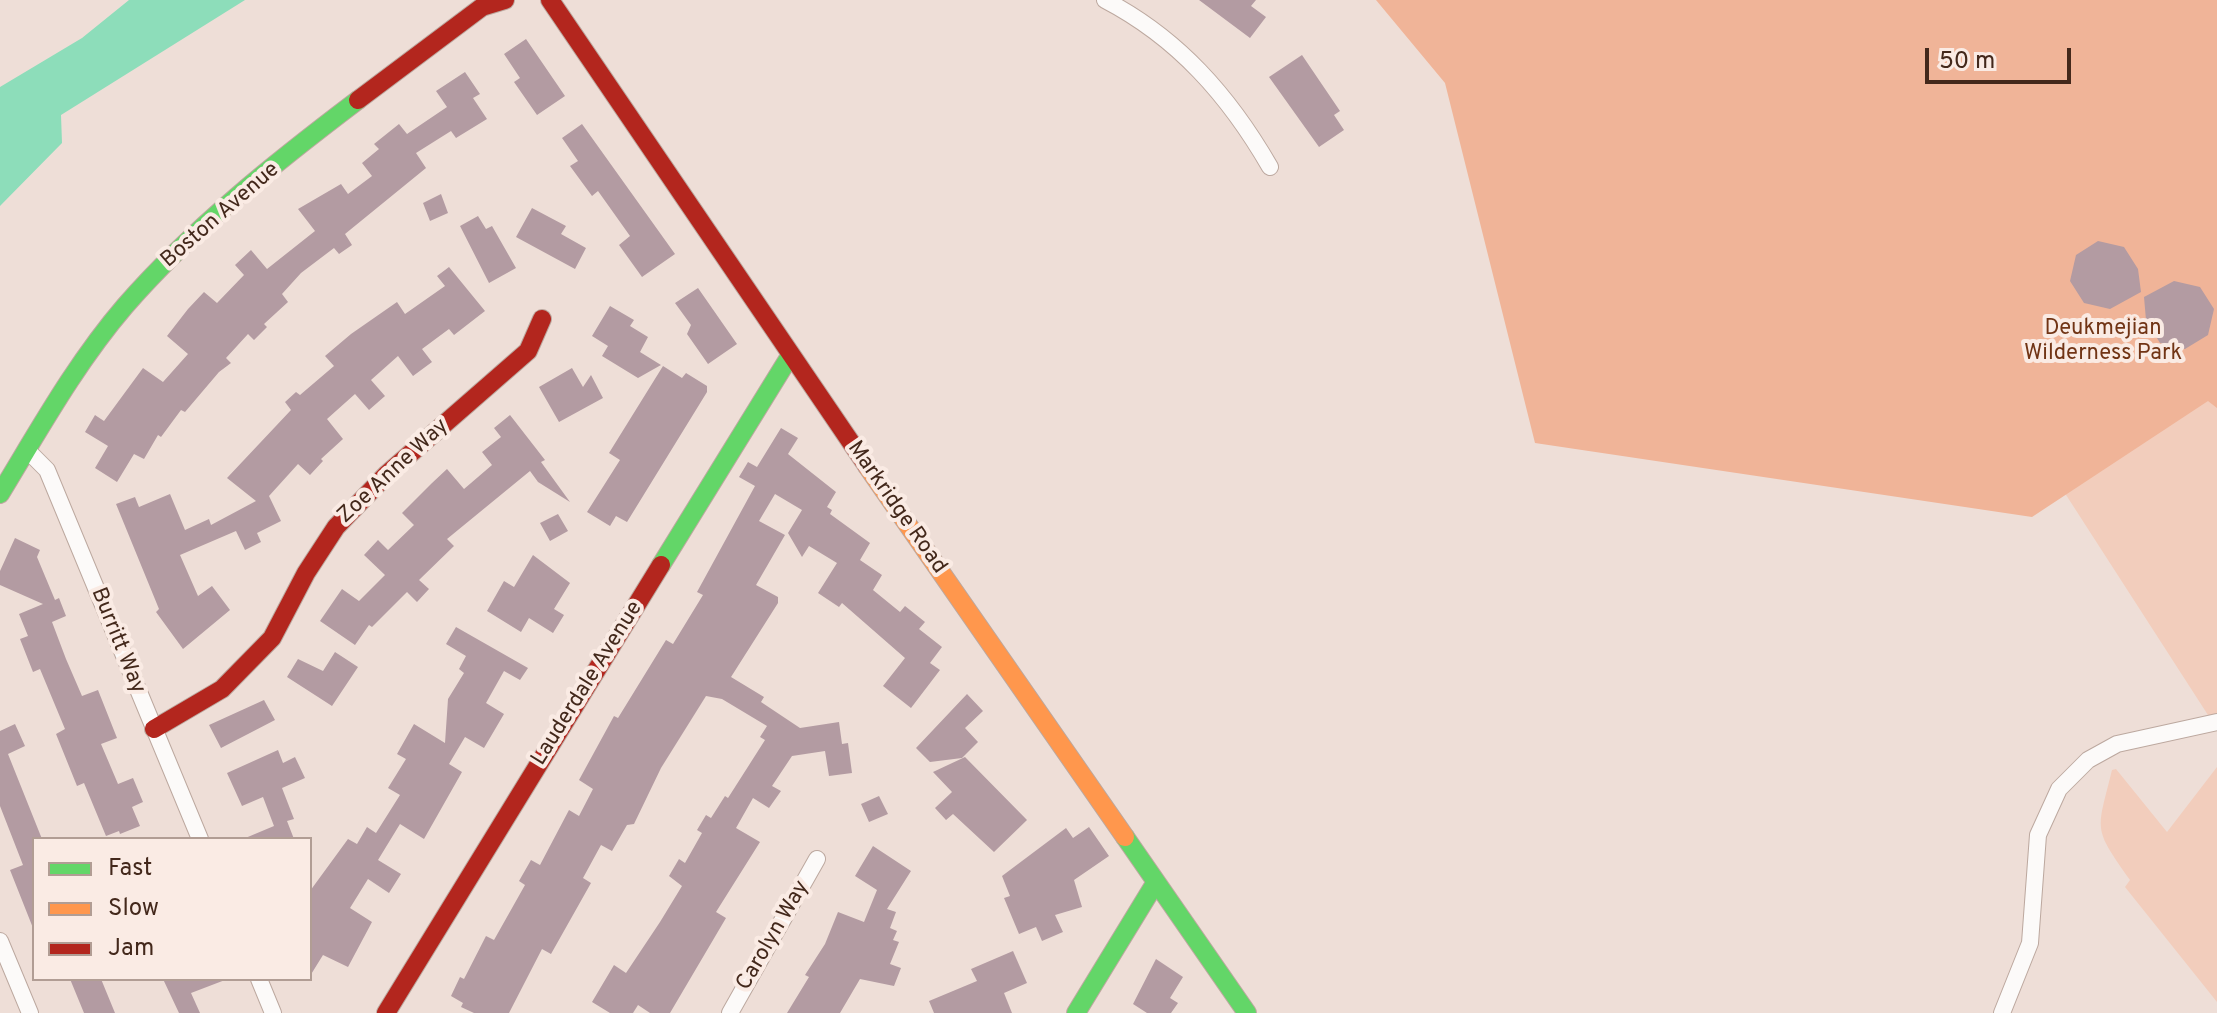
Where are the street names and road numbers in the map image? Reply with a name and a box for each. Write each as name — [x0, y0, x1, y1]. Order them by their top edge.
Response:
street label: Boston Avenue — [156, 157, 286, 275]
street label: Zoe Anne Way — [333, 414, 455, 530]
street label: Markridge Road — [841, 437, 951, 579]
street label: Burritt Way — [84, 584, 150, 698]
street label: Lauderdale Avenue — [527, 597, 649, 771]
street label: Carolyn Way — [732, 876, 816, 996]

